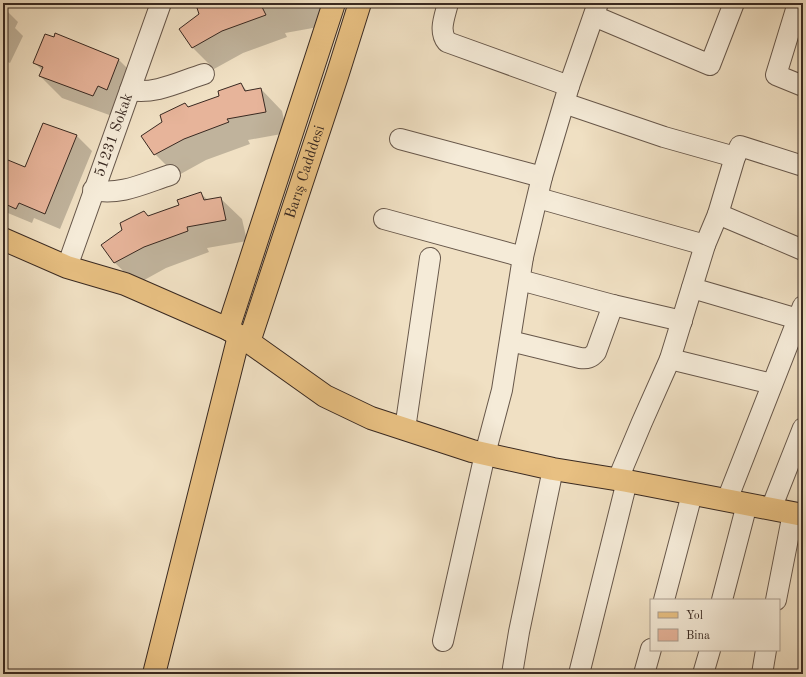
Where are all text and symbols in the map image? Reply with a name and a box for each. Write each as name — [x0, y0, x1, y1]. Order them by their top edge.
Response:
street label: 51231 Sokak — [92, 91, 136, 179]
street label: Barış Cadddesi — [283, 124, 328, 221]
legend — [650, 599, 780, 651]
text: Yol — [686, 610, 703, 622]
text: Bina — [686, 630, 710, 642]

